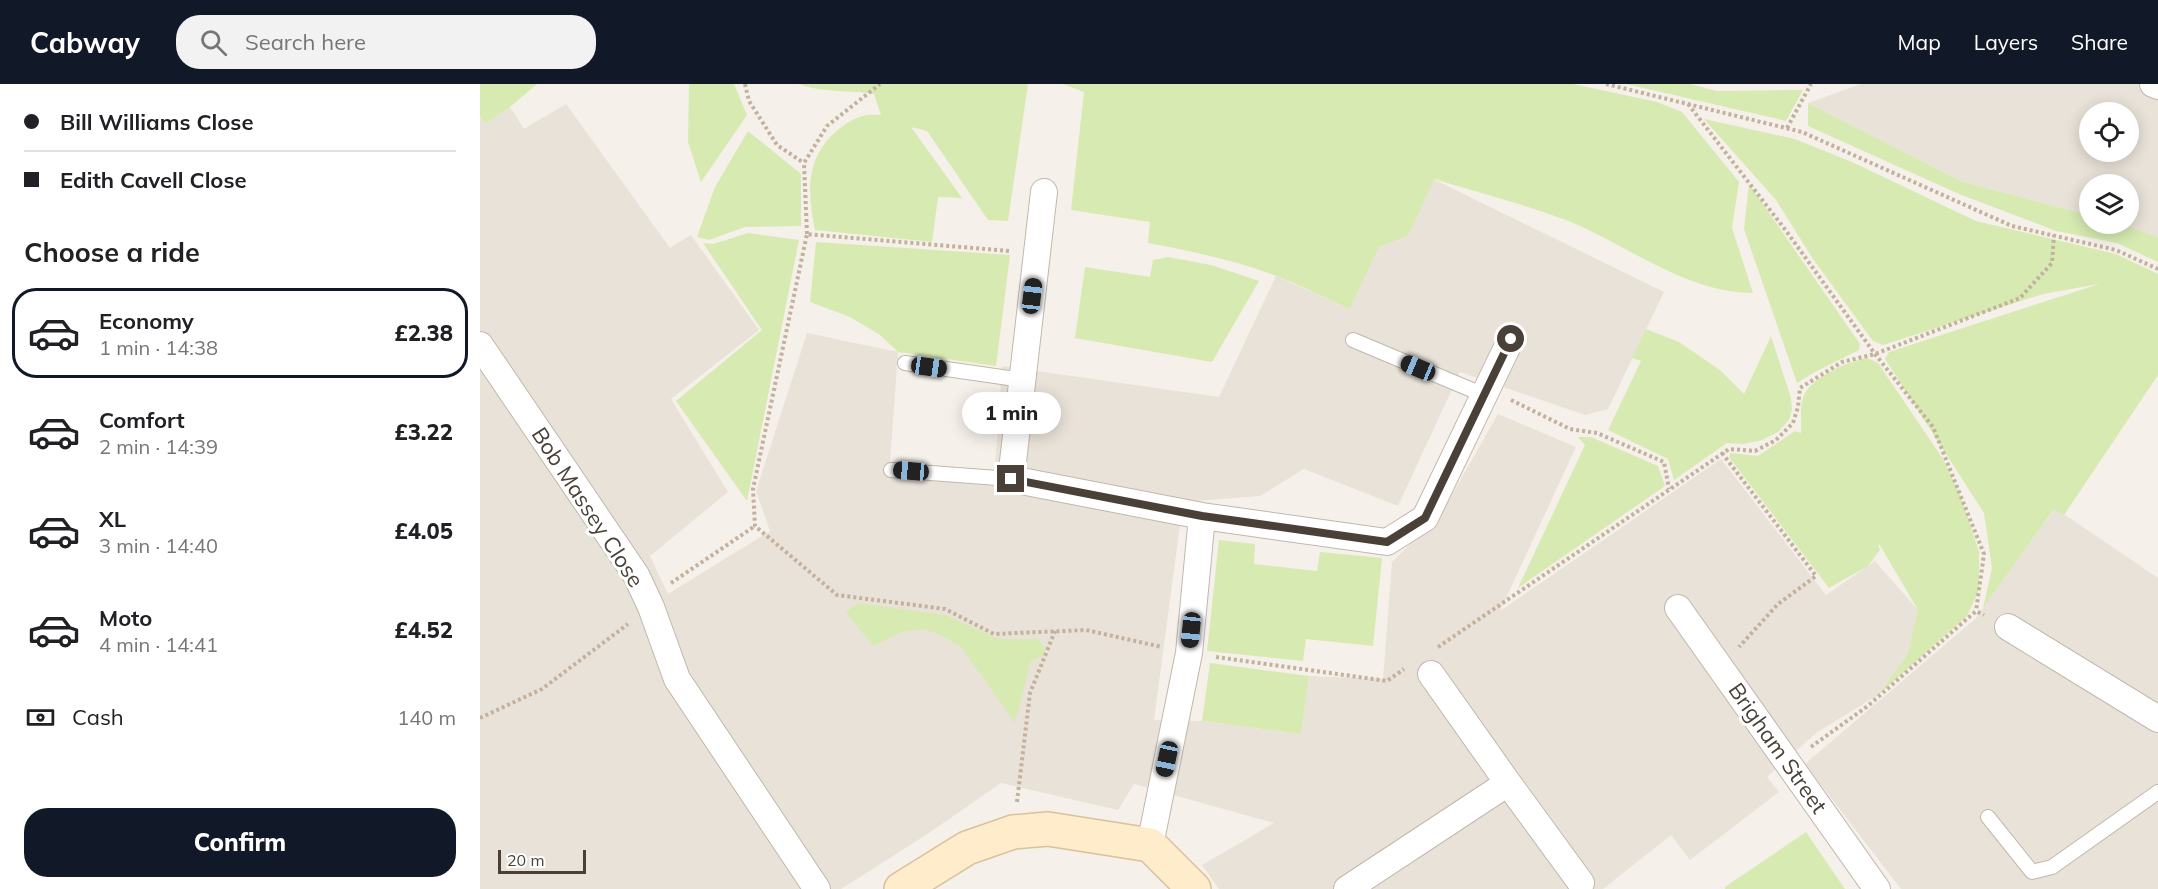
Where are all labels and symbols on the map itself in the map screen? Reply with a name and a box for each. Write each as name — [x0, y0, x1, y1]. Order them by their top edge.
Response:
car — [1021, 277, 1043, 315]
route start — [1497, 325, 1524, 352]
car — [1398, 353, 1438, 383]
car — [910, 356, 948, 378]
callout: 1 min — [962, 392, 1060, 434]
street label: Bob Massey Close — [526, 422, 650, 592]
car — [892, 460, 930, 482]
route end — [997, 465, 1024, 492]
car — [1180, 611, 1202, 649]
street label: Brigham Street — [1723, 677, 1834, 819]
car — [1154, 740, 1180, 778]
scale bar — [498, 847, 586, 874]

